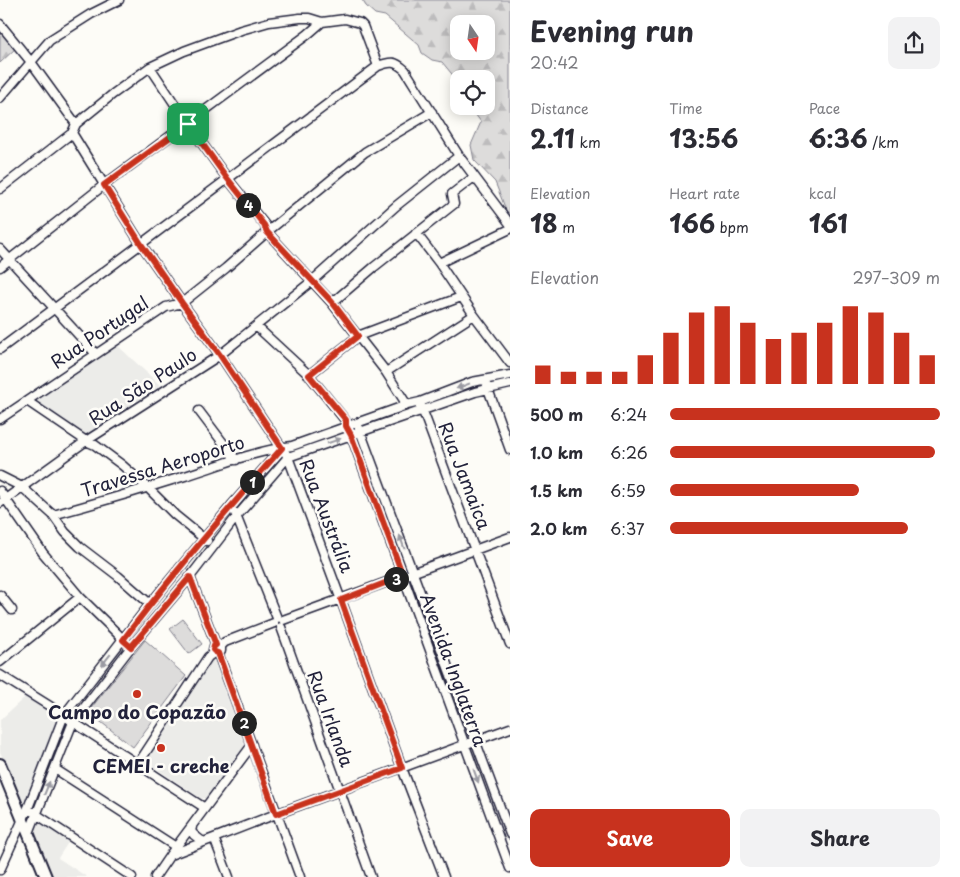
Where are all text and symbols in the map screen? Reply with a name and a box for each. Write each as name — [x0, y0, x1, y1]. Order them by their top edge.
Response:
text: Evening run — [530, 9, 694, 52]
north arrow — [450, 15, 495, 60]
map controls — [450, 15, 495, 115]
button: share — [888, 17, 940, 69]
text: 20:42 — [530, 50, 579, 74]
button: locate — [450, 70, 495, 115]
text: Distance — [530, 98, 589, 119]
text: Time — [669, 98, 702, 119]
text: Pace — [809, 98, 840, 119]
pin — [167, 103, 209, 145]
icon: arrive — [174, 110, 202, 138]
text: 2.11 — [530, 119, 575, 157]
text: 13:56 — [669, 119, 738, 157]
text: 6:36 — [809, 119, 868, 157]
text: km — [575, 132, 601, 153]
text: /km — [868, 132, 899, 153]
text: Elevation — [530, 183, 590, 204]
text: Heart rate — [669, 183, 740, 204]
text: kcal — [809, 183, 837, 204]
pin: 4 — [236, 192, 260, 218]
text: 4 — [244, 195, 253, 216]
text: 18 — [530, 204, 558, 242]
text: 166 — [669, 204, 715, 242]
text: 161 — [809, 204, 848, 242]
text: m — [558, 217, 575, 238]
text: bpm — [715, 217, 749, 238]
text: Elevation — [530, 265, 599, 289]
text: 297–309 m — [853, 265, 940, 289]
street label: Rua Portugal — [45, 289, 154, 375]
street label: Rua São Paulo — [83, 341, 202, 431]
one-way arrow — [455, 383, 470, 390]
text: 500 m — [530, 402, 583, 426]
text: 6:24 — [610, 402, 647, 426]
street label: Rua Jamaica — [432, 418, 499, 534]
street label: Travessa Aeroporto — [77, 428, 248, 503]
one-way arrow — [326, 437, 341, 444]
text: 1.0 km — [530, 440, 583, 464]
text: 6:26 — [610, 440, 648, 464]
street label: Rua Austrália — [293, 455, 362, 577]
pin: 1 — [240, 470, 264, 494]
text: 1 — [249, 472, 256, 493]
text: 1.5 km — [530, 478, 583, 502]
text: 6:59 — [610, 478, 646, 502]
text: 2.0 km — [530, 516, 587, 540]
text: 6:37 — [610, 516, 645, 540]
one-way arrow — [398, 534, 406, 549]
pin: 3 — [384, 566, 408, 592]
text: 3 — [392, 569, 401, 590]
street label: Avenida Inglaterra — [414, 589, 495, 750]
one-way arrow — [101, 654, 112, 667]
street label: Rua Irlanda — [301, 666, 361, 770]
marker: Campo do Copazão — [131, 688, 143, 700]
place label: Campo do Copazão — [48, 698, 226, 725]
pin: 2 — [232, 710, 256, 736]
text: 2 — [240, 713, 249, 734]
marker: CEMEI - creche — [155, 742, 167, 754]
place label: CEMEI - creche — [92, 752, 230, 779]
one-way arrow — [472, 769, 480, 784]
one-way arrow — [43, 780, 51, 795]
button: Save — [530, 809, 730, 867]
button: Share — [740, 809, 940, 867]

